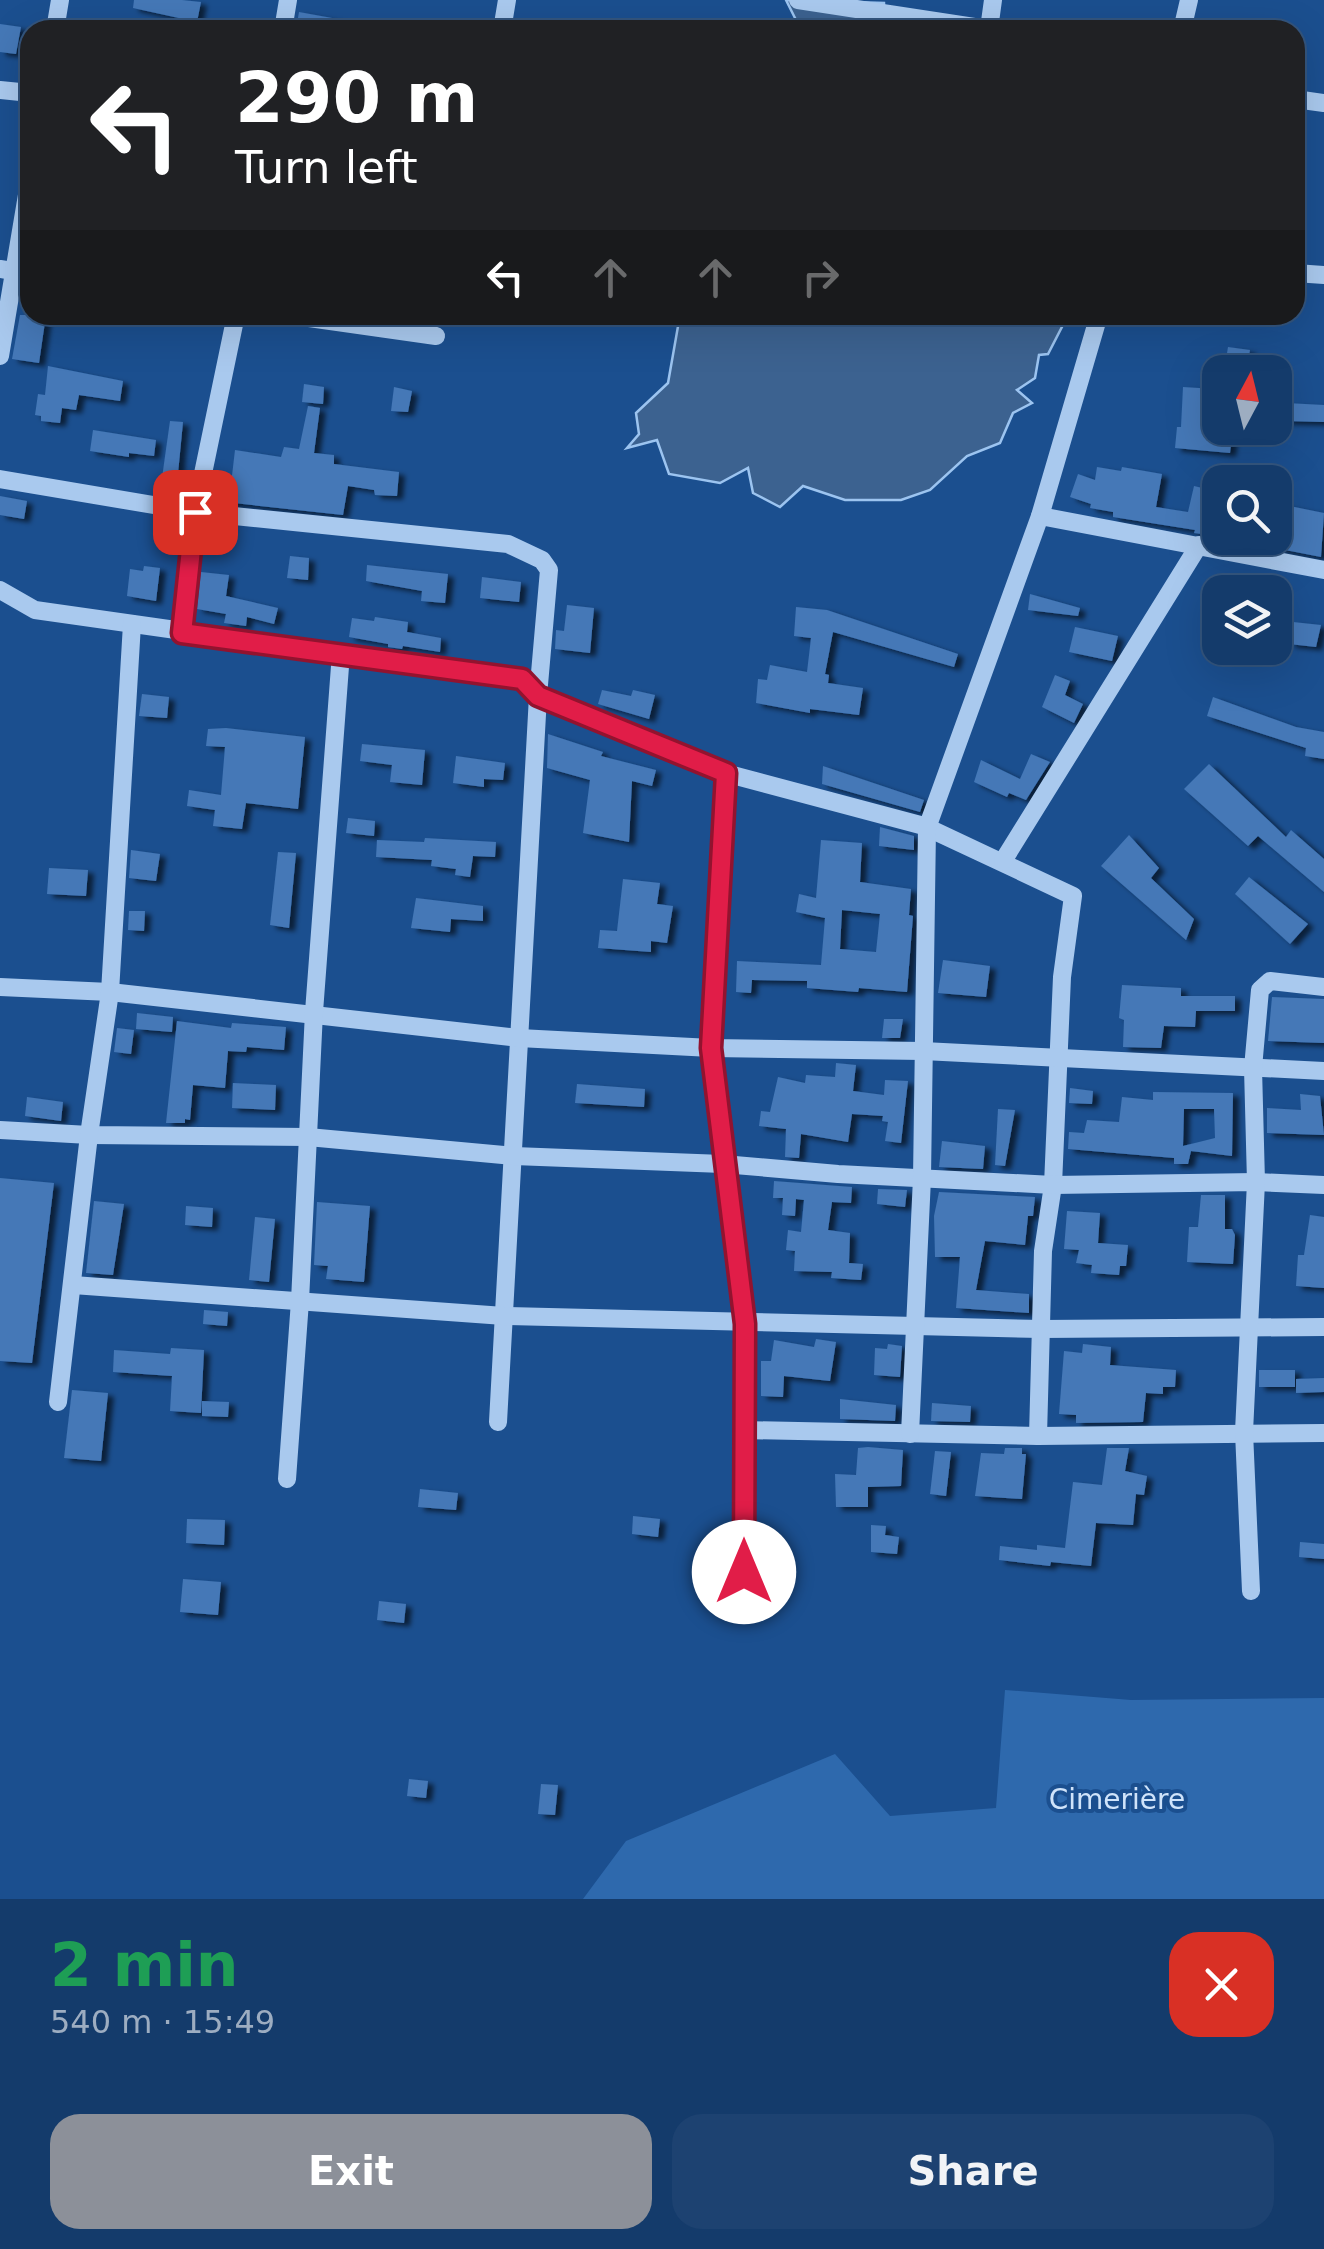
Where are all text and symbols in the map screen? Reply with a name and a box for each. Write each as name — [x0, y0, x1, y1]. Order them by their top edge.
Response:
text: 290 m — [235, 57, 478, 139]
icon: left — [70, 60, 200, 190]
text: Turn left — [235, 141, 418, 194]
icon: left — [478, 250, 533, 305]
icon: ahead — [583, 250, 638, 305]
icon: ahead — [688, 250, 743, 305]
icon: right — [793, 250, 848, 305]
north arrow — [1202, 355, 1292, 445]
map controls — [1202, 355, 1292, 665]
button: search — [1202, 465, 1292, 555]
pin — [153, 470, 238, 555]
icon: arrive — [168, 485, 223, 540]
button: layers — [1202, 575, 1292, 665]
position arrow — [692, 1520, 796, 1624]
park label: Cimerière — [1049, 1783, 1185, 1816]
text: 2 min — [50, 1930, 238, 2000]
button: close — [1169, 1932, 1274, 2037]
text: 540 m · 15:49 — [50, 2003, 275, 2041]
button: Exit — [50, 2114, 652, 2229]
button: Share — [672, 2114, 1274, 2229]

